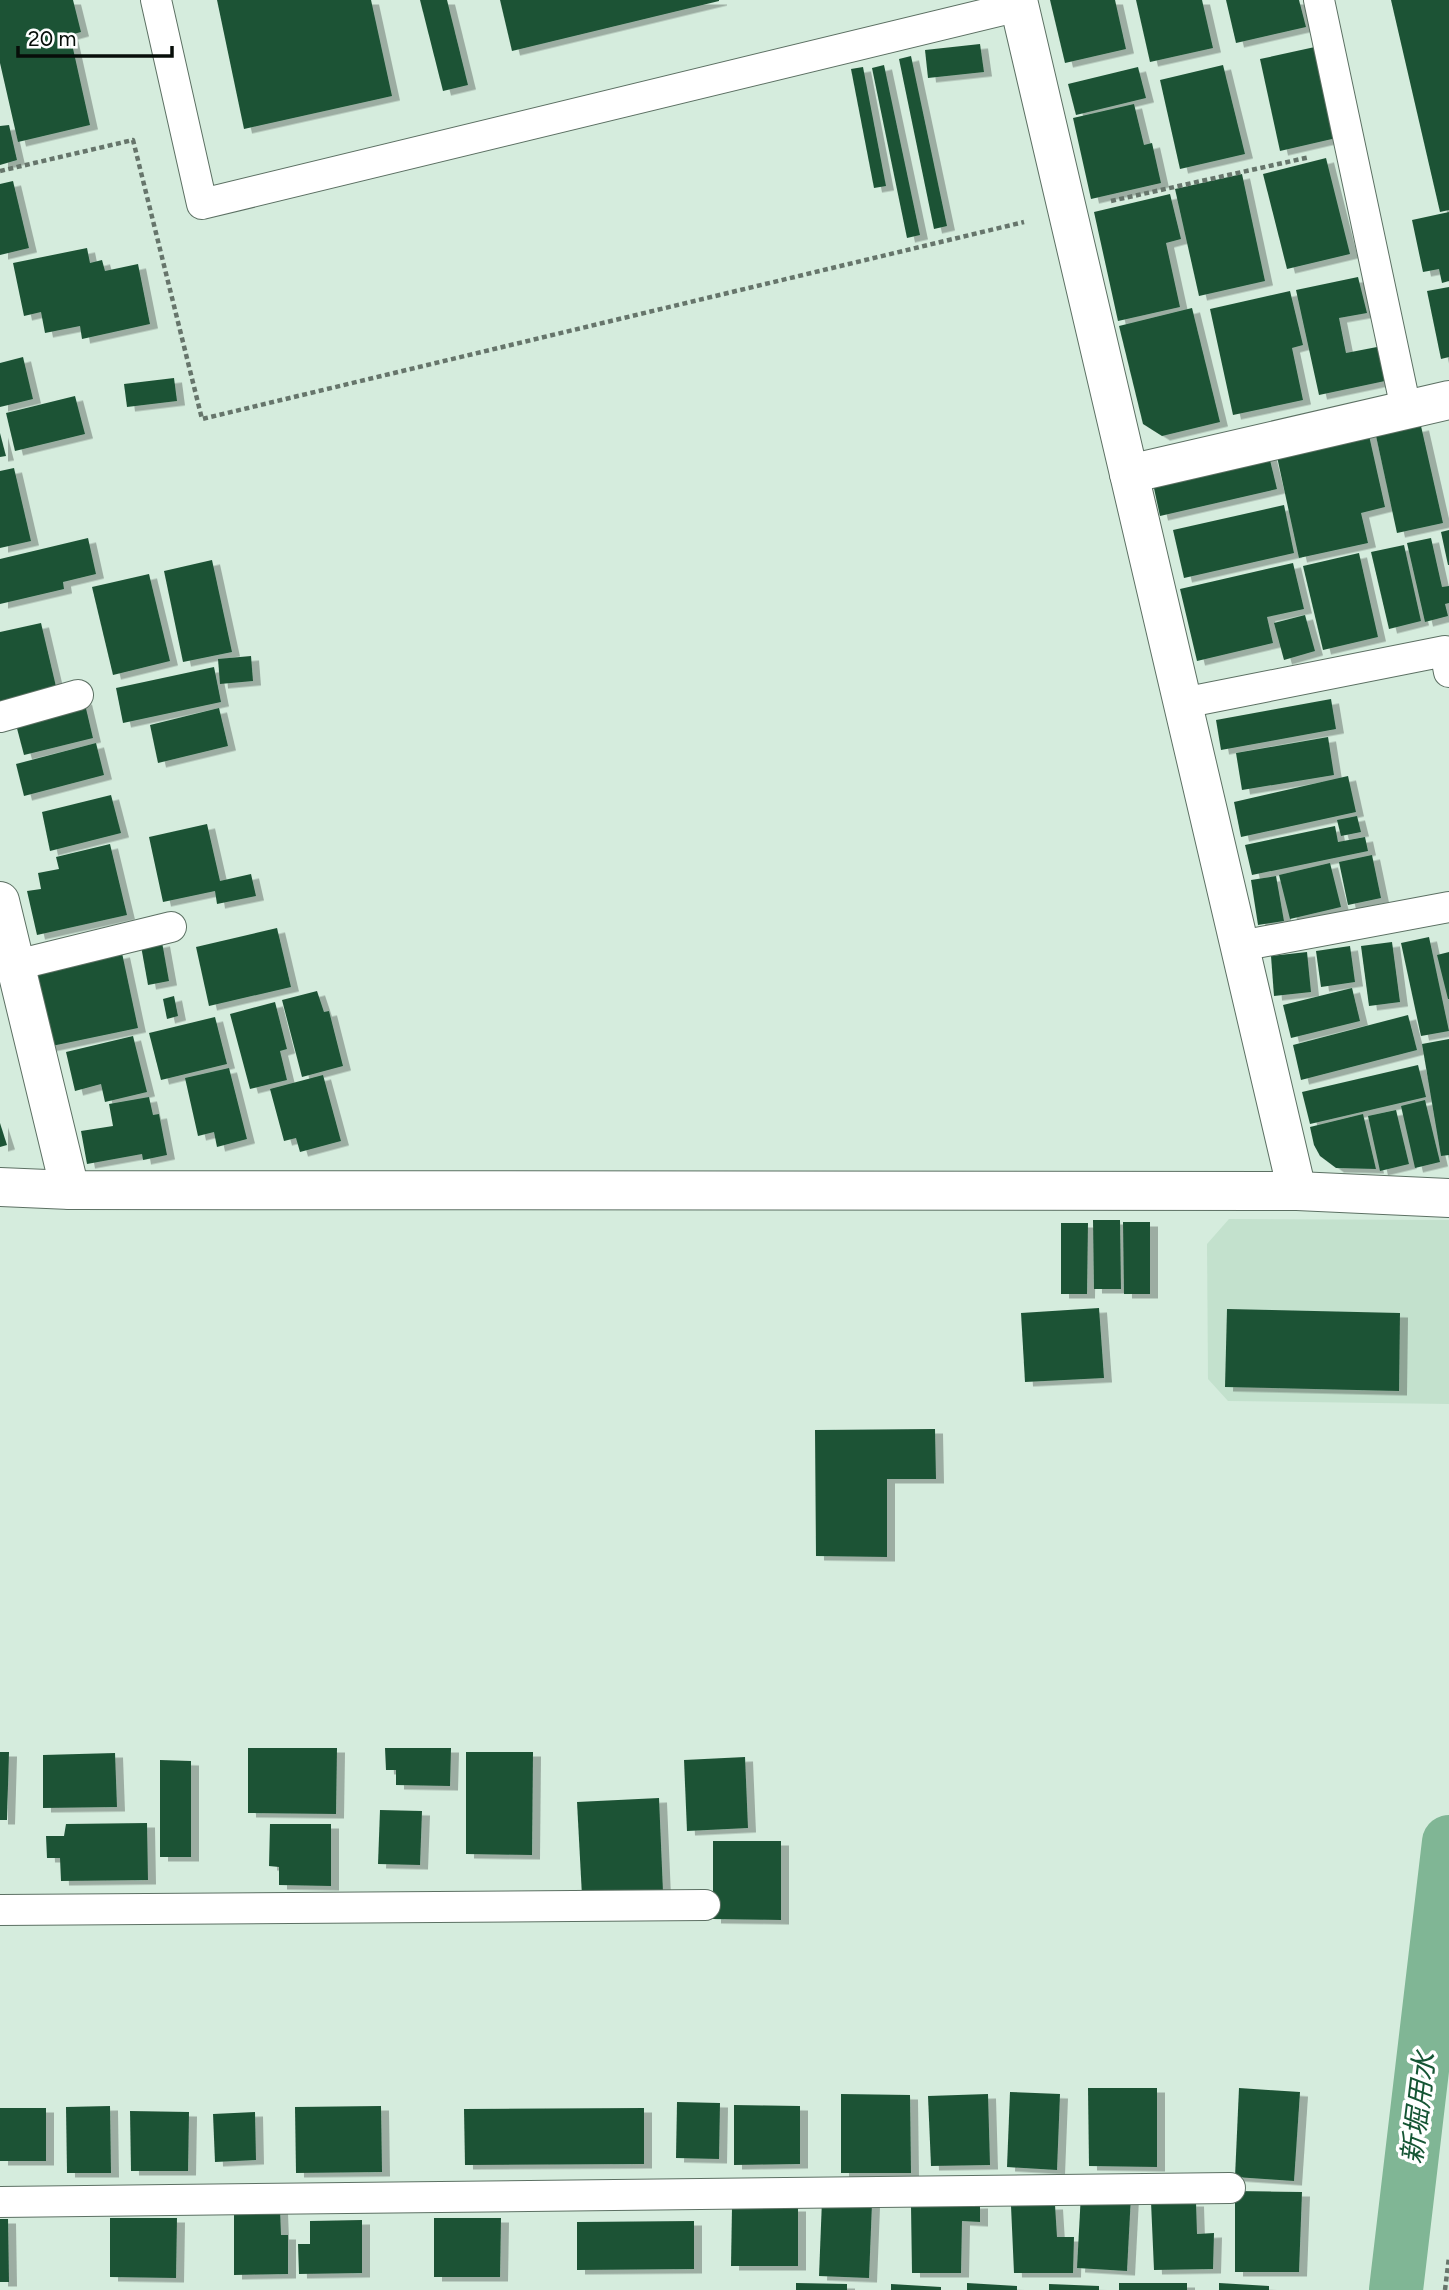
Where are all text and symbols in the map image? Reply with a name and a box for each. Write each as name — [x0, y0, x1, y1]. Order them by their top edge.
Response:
scale bar — [18, 14, 172, 58]
text: 20 m — [28, 26, 76, 51]
water label: 新堀用水 — [1394, 2047, 1442, 2166]

